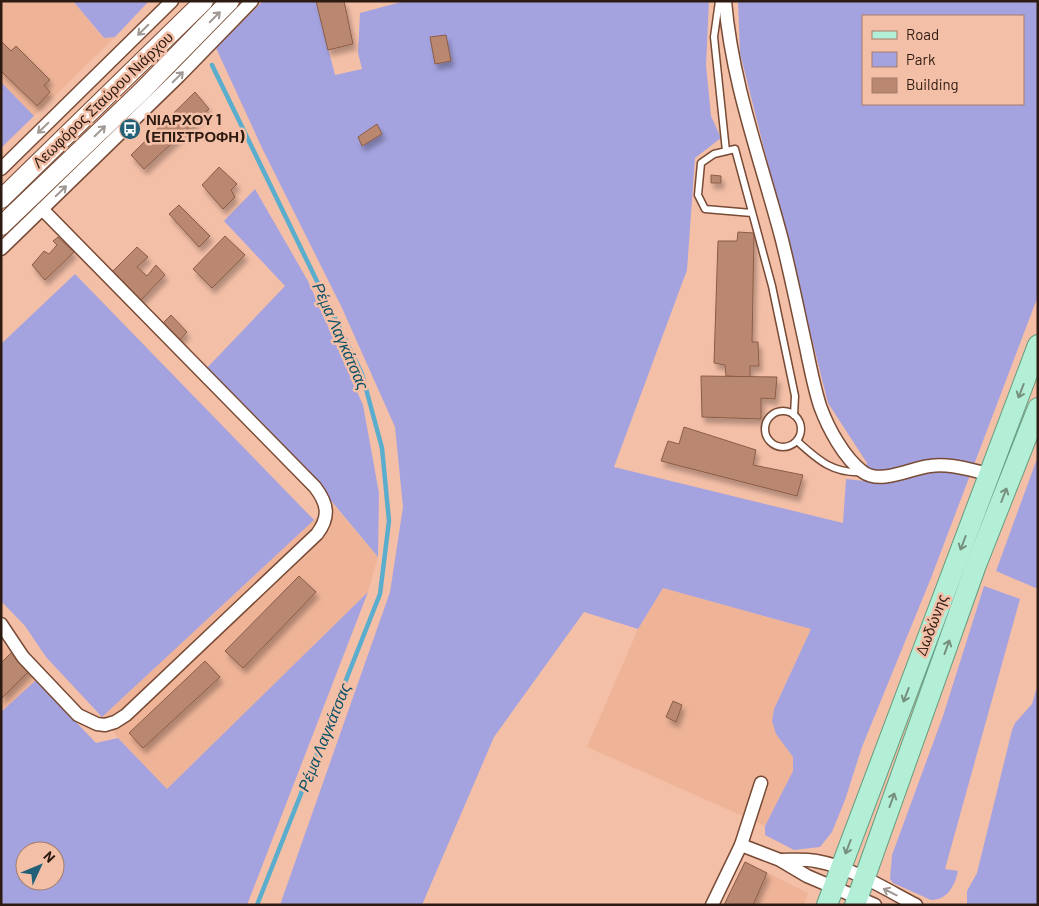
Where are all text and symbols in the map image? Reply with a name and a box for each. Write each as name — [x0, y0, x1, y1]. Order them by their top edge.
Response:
one-way arrow — [209, 11, 221, 23]
legend — [862, 15, 1024, 105]
one-way arrow — [136, 24, 149, 36]
text: Road — [906, 25, 939, 43]
street label: Λεωφόρος Σταύρου Νιάρχου — [28, 27, 176, 171]
text: Park — [906, 50, 936, 68]
one-way arrow — [172, 71, 184, 84]
text: Building — [906, 75, 959, 93]
place label: ΝΙΑΡΧΟΥ 1 (ΕΠΙΣΤΡΟΦΗ) — [145, 110, 245, 145]
bus stop icon: ΝΙΑΡΧΟΥ 1 (ΕΠΙΣΤΡΟΦΗ) — [118, 117, 142, 141]
one-way arrow — [37, 122, 49, 134]
one-way arrow — [93, 125, 106, 137]
one-way arrow — [55, 185, 68, 197]
water label: Ρέμα Λαγκάτσας — [309, 279, 374, 393]
one-way arrow — [1015, 383, 1025, 398]
one-way arrow — [1000, 488, 1009, 503]
one-way arrow — [958, 535, 967, 550]
street label: Δωδώνης — [911, 591, 951, 658]
one-way arrow — [943, 640, 952, 655]
water label: Ρέμα Λαγκάτσας — [293, 680, 354, 794]
one-way arrow — [900, 687, 910, 702]
one-way arrow — [888, 793, 897, 808]
one-way arrow — [843, 839, 852, 854]
north arrow — [15, 841, 65, 891]
text: N — [40, 847, 59, 866]
one-way arrow — [883, 887, 898, 896]

